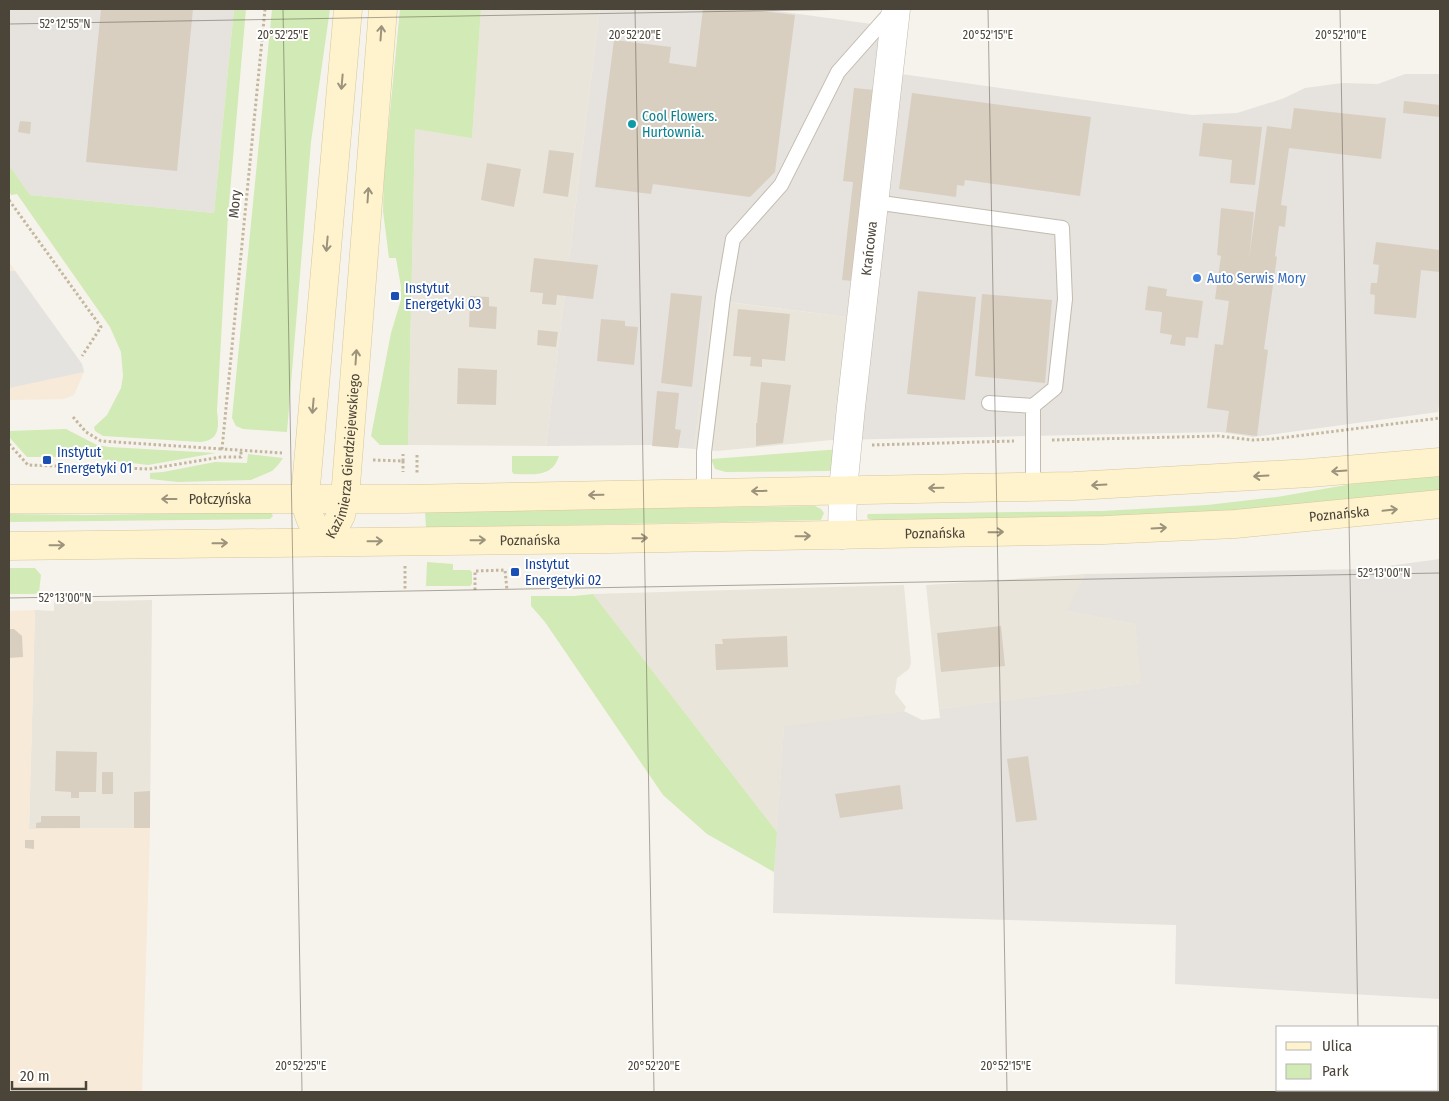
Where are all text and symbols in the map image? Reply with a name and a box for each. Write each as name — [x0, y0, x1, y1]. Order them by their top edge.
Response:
text: 52°12'55"N — [39, 17, 91, 31]
one-way arrow — [376, 26, 386, 42]
text: 20°52'25"E — [258, 28, 309, 42]
text: 20°52'20"E — [609, 28, 661, 42]
text: 20°52'15"E — [963, 28, 1013, 42]
text: 20°52'10"E — [1315, 28, 1367, 42]
one-way arrow — [337, 74, 346, 90]
place label: Cool Flowers. Hurtownia. — [642, 108, 717, 141]
marker: Cool Flowers. Hurtownia. — [626, 118, 638, 130]
street label: Mory — [225, 188, 245, 219]
one-way arrow — [364, 188, 373, 204]
street label: Krańcowa — [857, 220, 880, 277]
one-way arrow — [323, 236, 332, 252]
place label: Auto Serwis Mory — [1207, 270, 1307, 287]
marker: Auto Serwis Mory — [1191, 272, 1203, 284]
place label: Instytut Energetyki 03 — [405, 280, 481, 313]
marker: Instytut Energetyki 03 — [389, 290, 401, 302]
one-way arrow — [351, 350, 361, 366]
street label: Kazimierza Gierdziejewskiego — [322, 373, 363, 541]
one-way arrow — [308, 398, 318, 414]
place label: Instytut Energetyki 01 — [57, 444, 132, 477]
marker: Instytut Energetyki 01 — [41, 454, 53, 466]
one-way arrow — [1332, 466, 1348, 475]
one-way arrow — [1253, 471, 1269, 480]
one-way arrow — [1091, 480, 1107, 489]
one-way arrow — [928, 484, 944, 493]
one-way arrow — [751, 487, 767, 496]
one-way arrow — [589, 490, 605, 500]
street label: Połczyńska — [189, 491, 251, 508]
one-way arrow — [161, 494, 178, 504]
street label: Poznańska — [1308, 502, 1370, 525]
one-way arrow — [1382, 505, 1398, 515]
one-way arrow — [1150, 523, 1166, 532]
street label: Poznańska — [904, 524, 965, 542]
one-way arrow — [988, 528, 1004, 537]
street label: Poznańska — [500, 531, 560, 549]
one-way arrow — [794, 531, 810, 541]
one-way arrow — [632, 534, 648, 543]
one-way arrow — [469, 535, 485, 544]
one-way arrow — [367, 536, 383, 546]
one-way arrow — [212, 538, 228, 548]
one-way arrow — [49, 540, 65, 550]
place label: Instytut Energetyki 02 — [525, 556, 601, 589]
marker: Instytut Energetyki 02 — [509, 566, 521, 578]
text: 52°13'00"N — [1358, 566, 1410, 580]
text: 52°13'00"N — [39, 591, 91, 605]
legend — [1276, 1026, 1439, 1091]
text: Ulica — [1322, 1037, 1352, 1055]
scale bar — [12, 1058, 86, 1090]
text: 20°52'25"E — [276, 1059, 327, 1073]
text: 20°52'20"E — [628, 1059, 680, 1073]
text: 20°52'15"E — [981, 1059, 1031, 1073]
text: Park — [1322, 1062, 1349, 1080]
text: 20 m — [20, 1067, 50, 1085]

